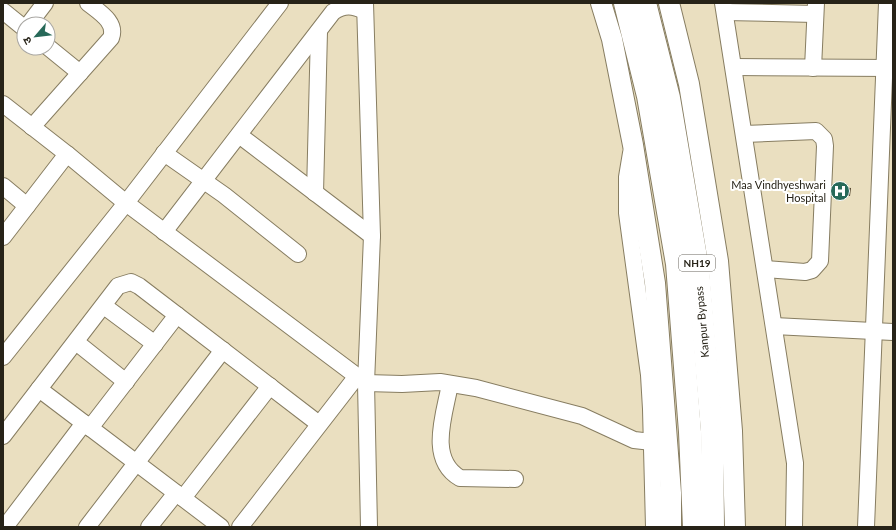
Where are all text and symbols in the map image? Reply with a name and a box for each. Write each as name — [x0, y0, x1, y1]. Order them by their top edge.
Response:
north arrow — [16, 16, 56, 56]
text: उ — [19, 35, 34, 47]
place label: Maa Vindhyeshwari Hospital — [731, 178, 826, 204]
hospital icon: Maa Vindhyeshwari Hospital — [829, 180, 851, 202]
road number: NH19 — [679, 255, 715, 271]
street label: Kanpur Bypass — [692, 286, 711, 358]

